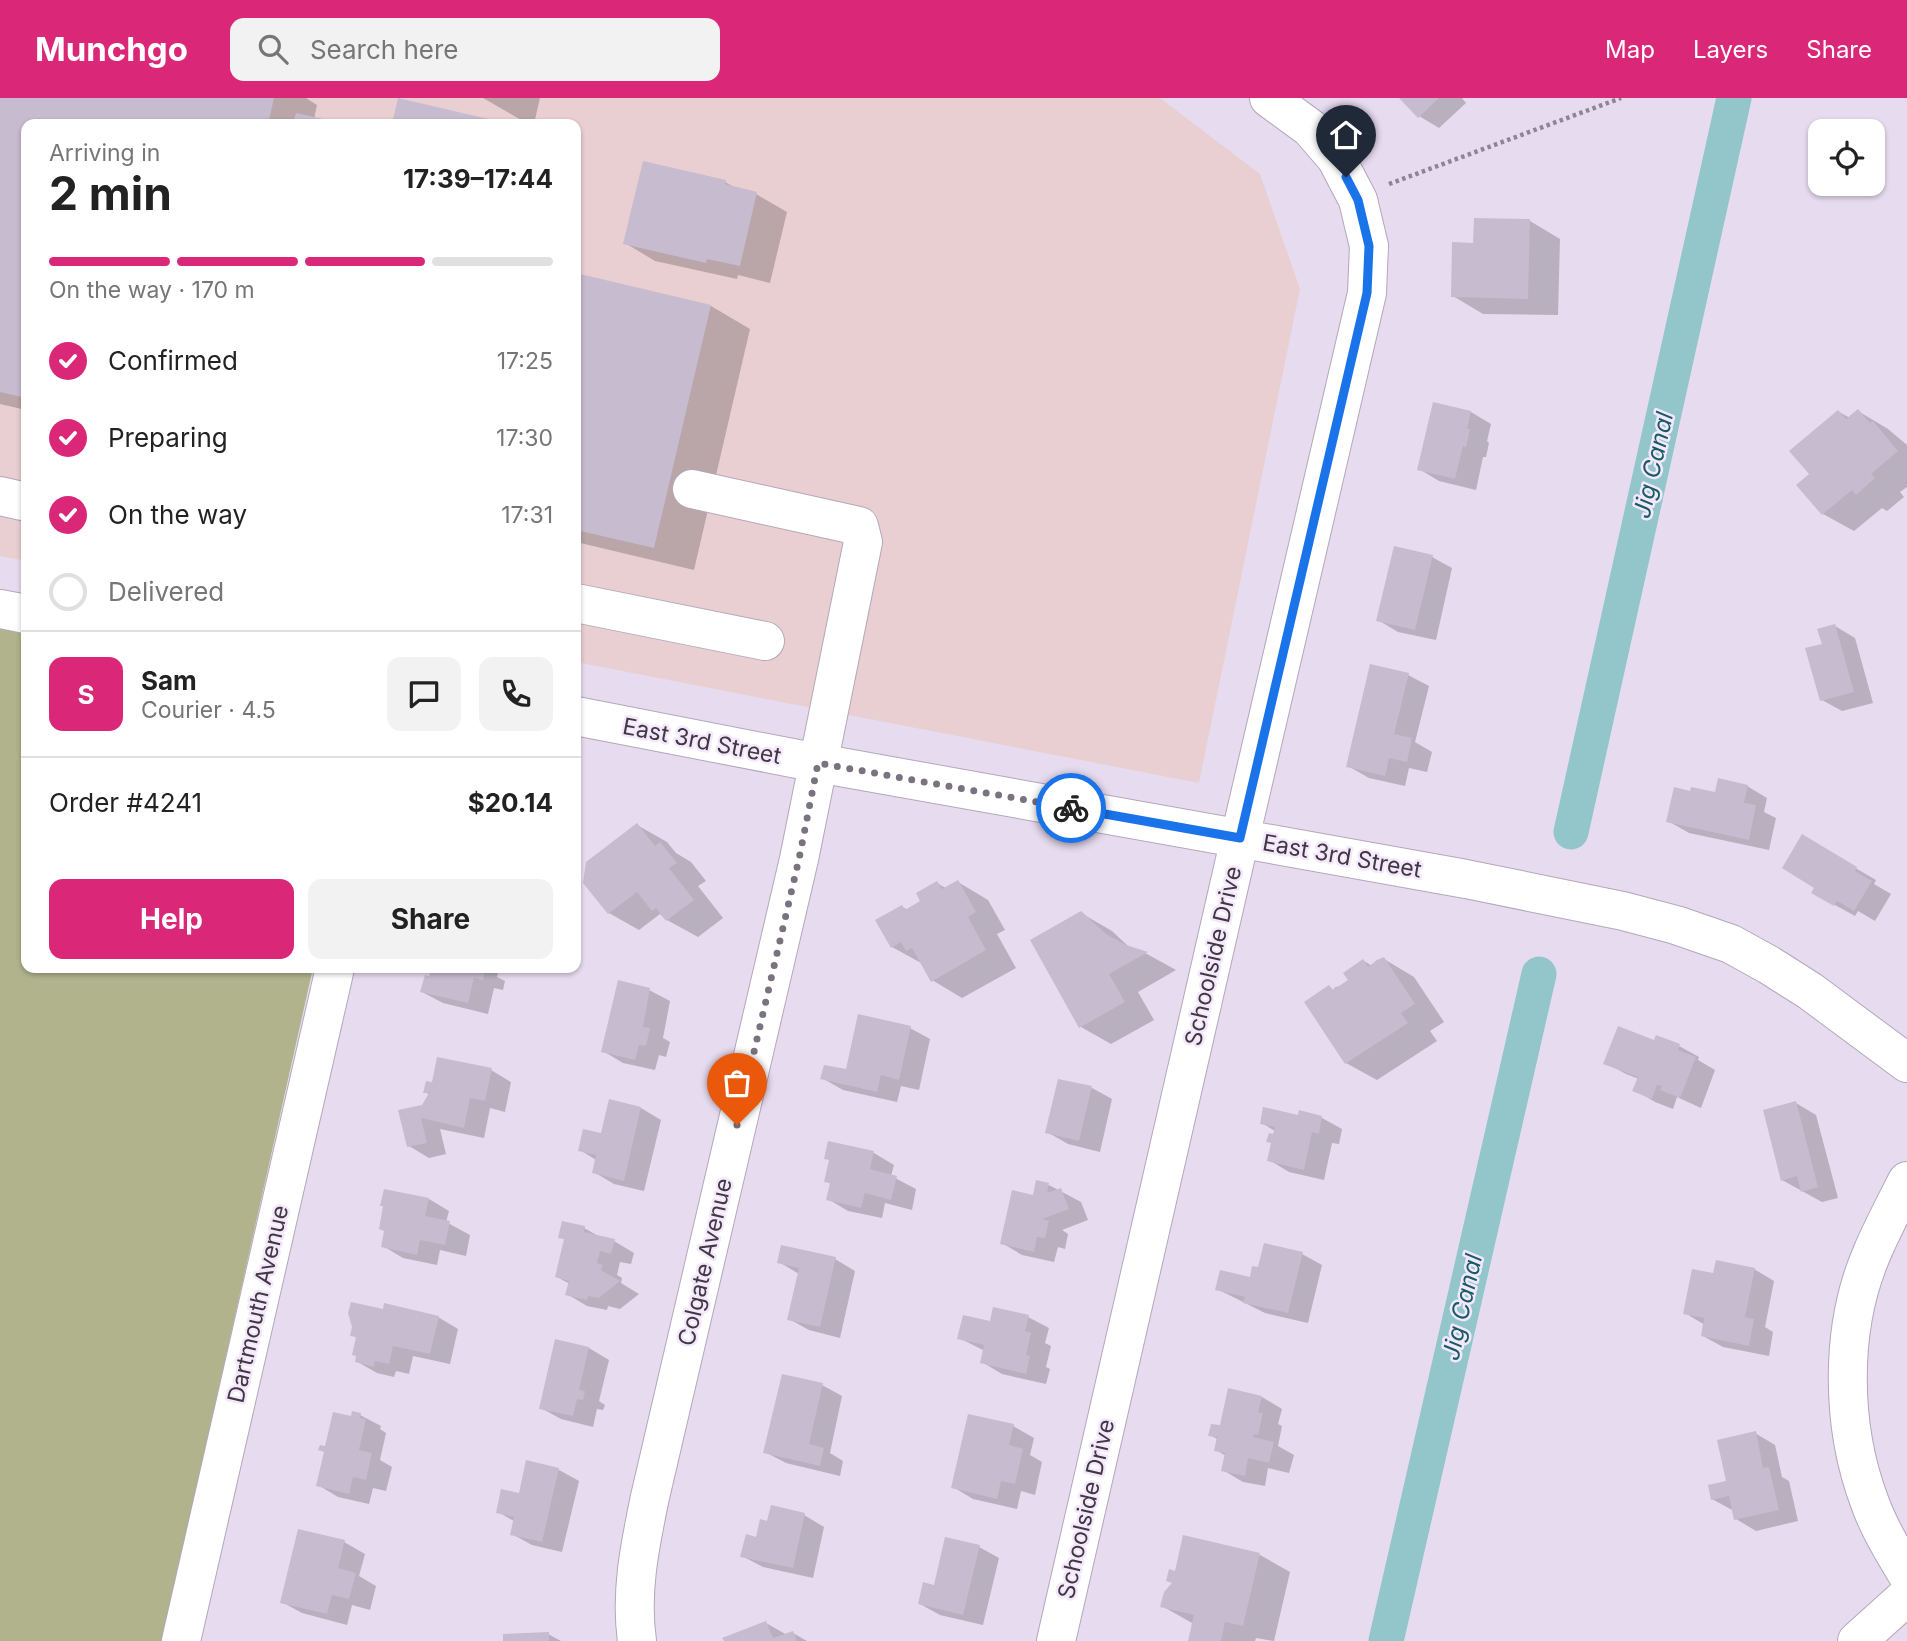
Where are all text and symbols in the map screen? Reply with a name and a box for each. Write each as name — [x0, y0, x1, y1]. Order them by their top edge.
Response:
search box — [230, 18, 720, 81]
text: Munchgo — [35, 29, 188, 69]
icon: search — [254, 30, 292, 68]
text: Search here — [310, 34, 459, 65]
text: Map — [1605, 35, 1655, 64]
text: Layers — [1693, 35, 1768, 64]
text: Share — [1806, 35, 1872, 64]
pin — [1316, 105, 1376, 177]
icon: home — [1327, 116, 1365, 154]
map controls — [1808, 119, 1885, 196]
button: locate — [1808, 119, 1885, 196]
text: Arriving in — [49, 139, 160, 167]
text: 17:39–17:44 — [403, 163, 553, 194]
text: 2 min — [49, 165, 172, 221]
text: On the way · 170 m — [49, 276, 255, 304]
icon: check — [49, 342, 87, 380]
text: Confirmed — [108, 345, 238, 376]
text: 17:25 — [497, 347, 553, 375]
water label: Jig Canal — [1627, 409, 1679, 521]
icon: check — [49, 419, 87, 457]
text: Preparing — [108, 422, 228, 453]
text: 17:30 — [496, 424, 553, 452]
icon: check — [49, 496, 87, 534]
text: On the way — [108, 499, 247, 530]
text: 17:31 — [501, 501, 553, 529]
text: Delivered — [108, 576, 224, 607]
button: chat — [387, 657, 461, 731]
button: phone — [479, 657, 553, 731]
text: Sam — [141, 665, 197, 696]
text: S — [77, 679, 95, 710]
text: Courier · 4.5 — [141, 696, 276, 724]
street label: East 3rd Street — [620, 712, 784, 770]
courier — [1036, 773, 1106, 843]
text: Order #4241 — [49, 787, 202, 818]
text: $20.14 — [468, 787, 553, 818]
icon: bike — [1052, 789, 1090, 827]
street label: East 3rd Street — [1260, 828, 1424, 884]
street label: Schoolside Drive — [1179, 863, 1247, 1049]
button: Help — [49, 879, 294, 959]
button: Share — [308, 879, 553, 959]
pin — [707, 1053, 767, 1125]
icon: bag — [718, 1064, 756, 1102]
street label: Colgate Avenue — [672, 1175, 738, 1349]
street label: Dartmouth Avenue — [222, 1202, 294, 1406]
water label: Jig Canal — [1436, 1251, 1488, 1363]
street label: Schoolside Drive — [1052, 1416, 1120, 1602]

